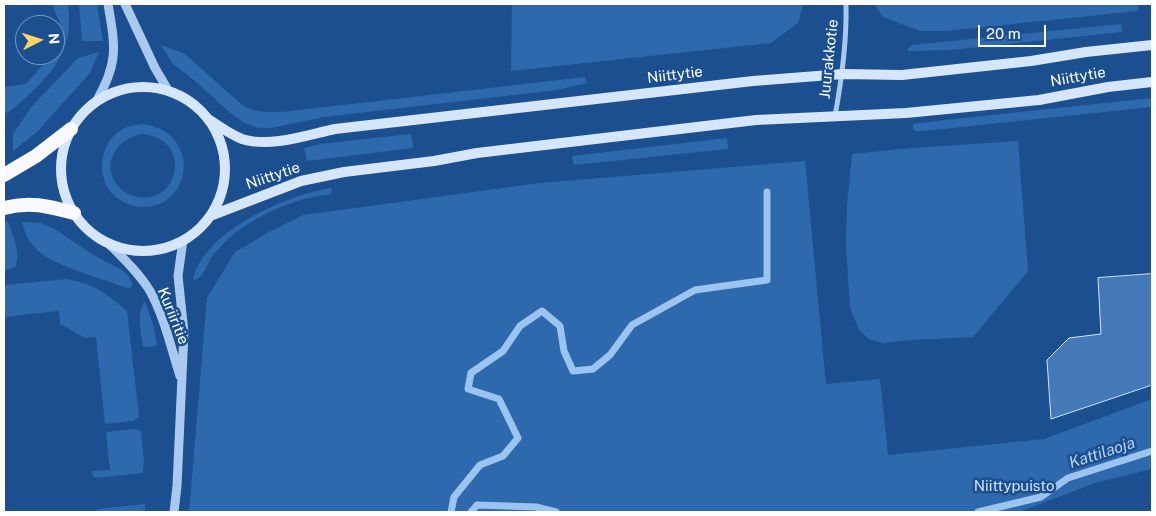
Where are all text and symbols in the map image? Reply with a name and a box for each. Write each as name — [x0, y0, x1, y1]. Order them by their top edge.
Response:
north arrow — [15, 15, 65, 65]
scale bar — [981, 15, 1048, 47]
street label: Juurakkotie — [816, 18, 842, 100]
text: 20 m — [986, 25, 1021, 42]
text: N — [45, 33, 62, 45]
street label: Niittytie — [646, 63, 704, 87]
street label: Niittytie — [1049, 63, 1107, 91]
street label: Niittytie — [244, 158, 302, 194]
street label: Kuriiritie — [153, 285, 193, 347]
water label: Kattilaoja — [1067, 433, 1137, 473]
park label: Niittypuisto — [974, 477, 1054, 495]

